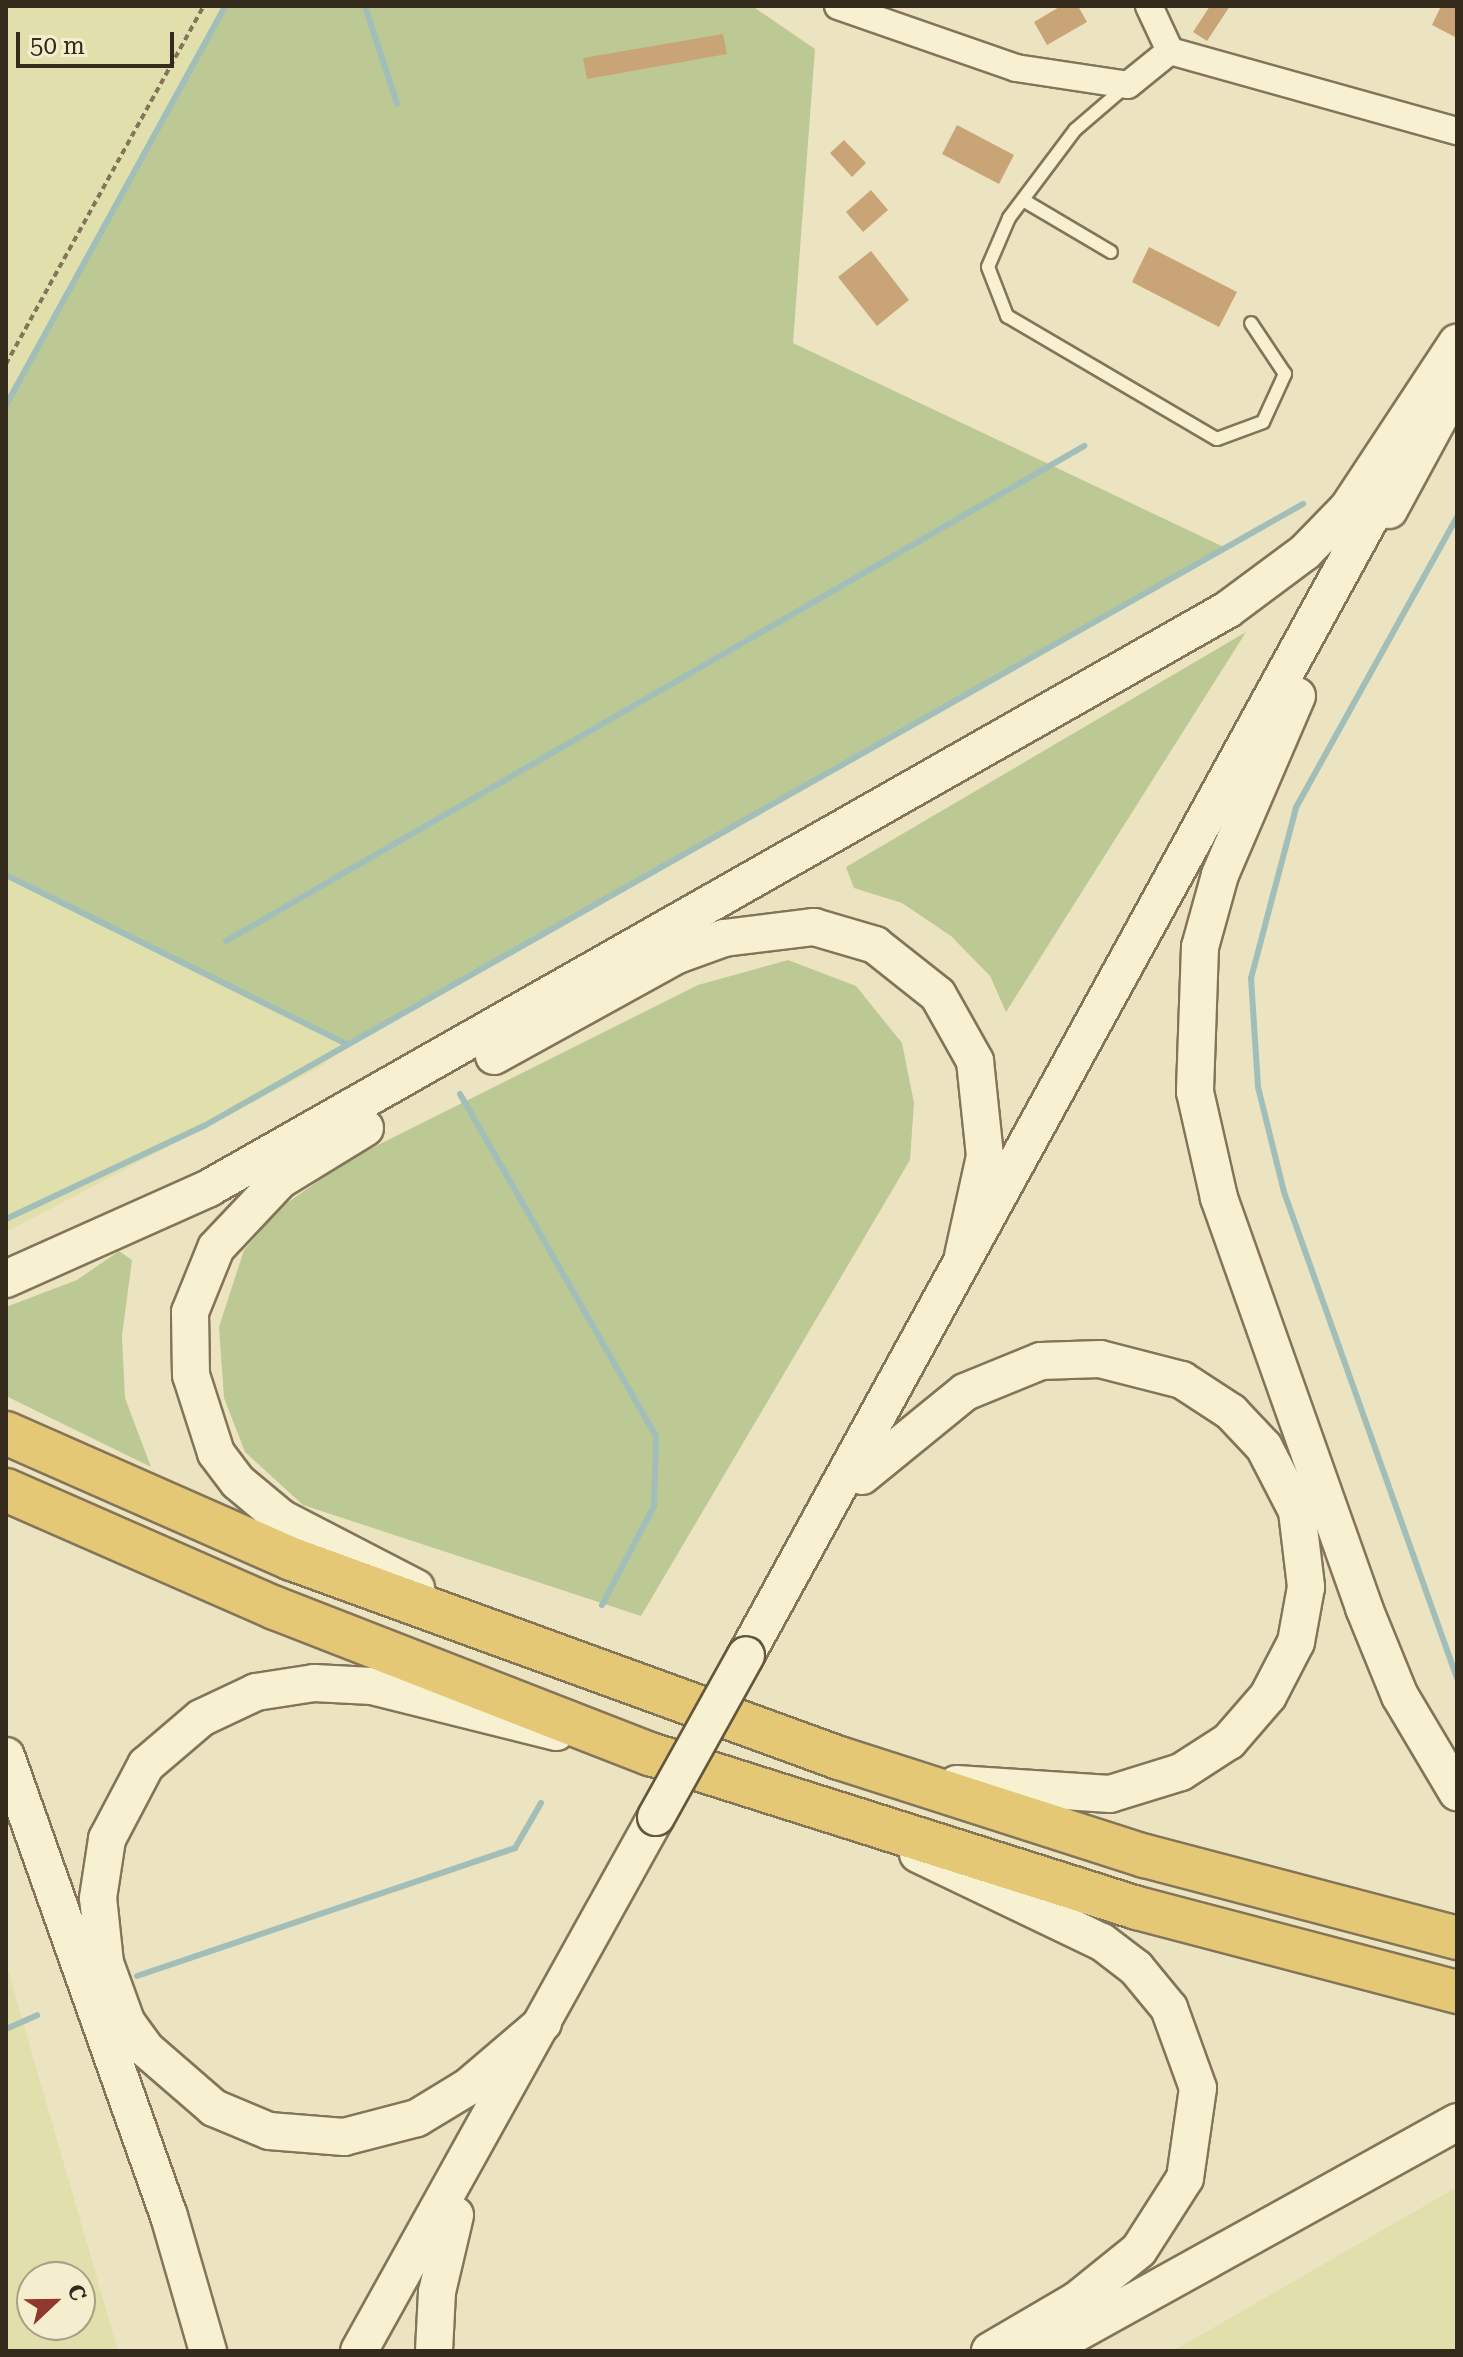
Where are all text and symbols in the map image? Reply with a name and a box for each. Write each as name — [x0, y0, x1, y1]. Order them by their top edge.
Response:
scale bar — [20, 16, 178, 66]
text: 50 m — [30, 32, 85, 60]
north arrow — [16, 2261, 96, 2341]
text: С — [62, 2281, 91, 2304]

